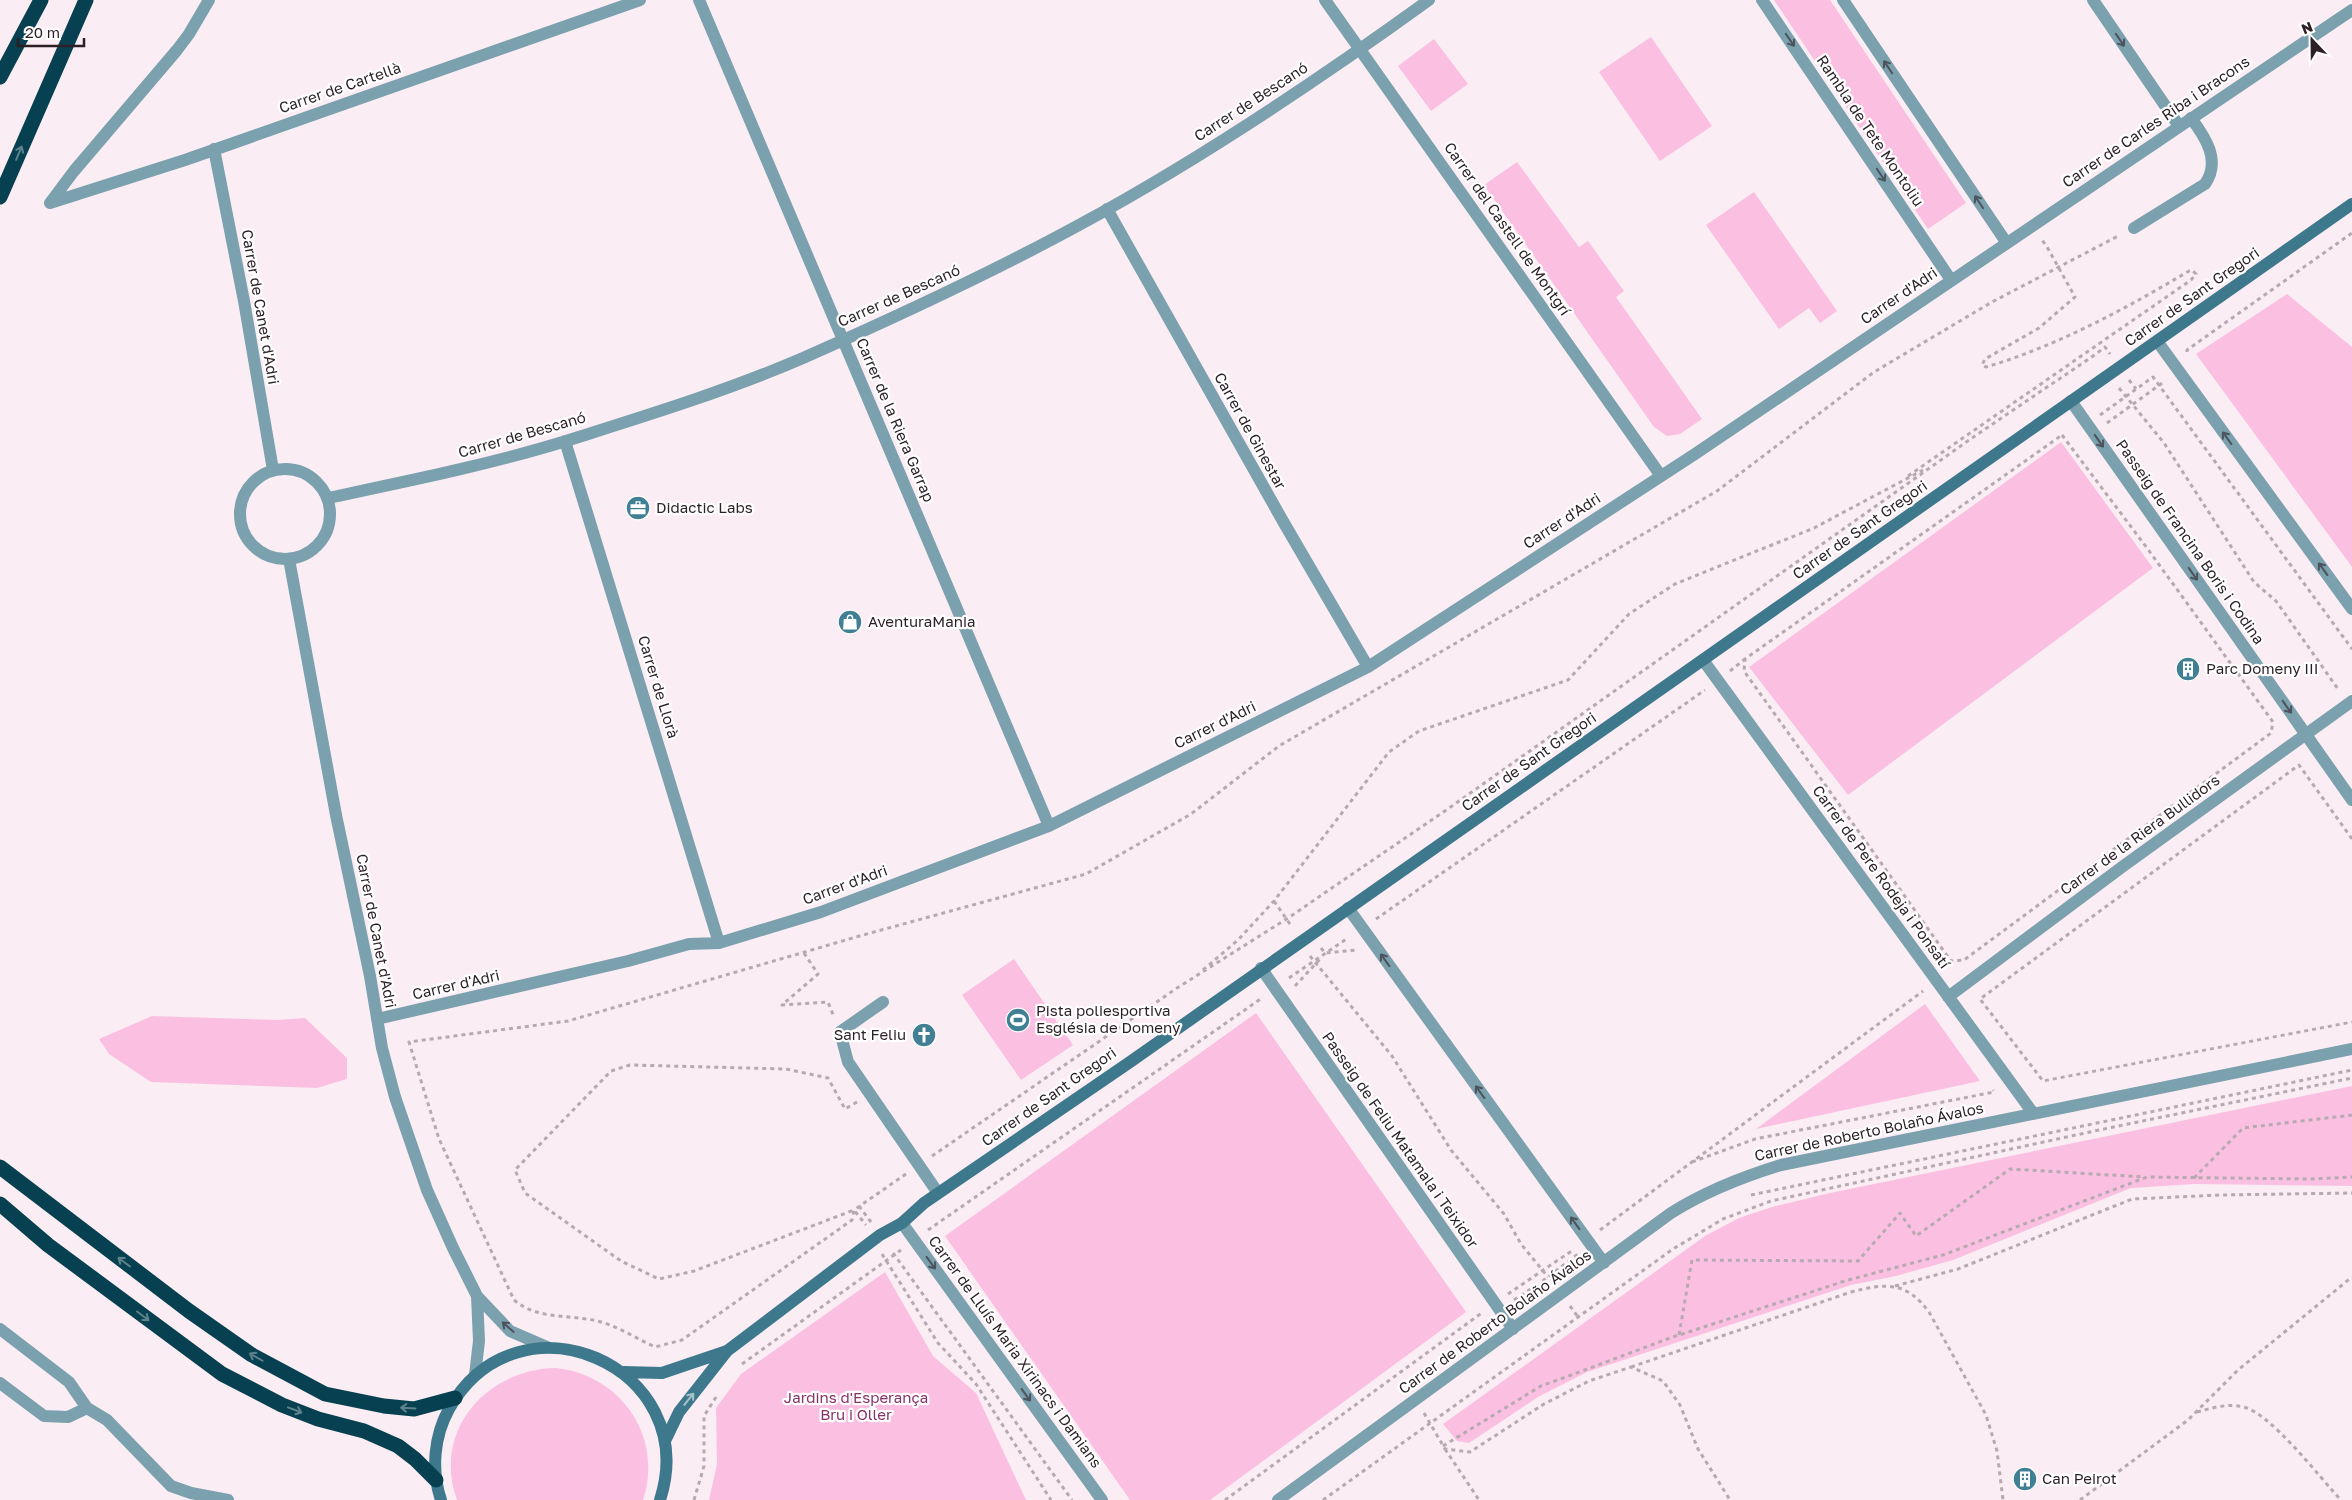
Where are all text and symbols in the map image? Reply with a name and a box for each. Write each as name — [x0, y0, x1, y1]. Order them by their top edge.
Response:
scale bar — [18, 15, 84, 47]
north arrow — [2287, 15, 2337, 65]
text: N — [2299, 18, 2315, 37]
text: 20 m — [25, 23, 60, 41]
one-way arrow — [1785, 33, 1795, 47]
one-way arrow — [2115, 33, 2125, 47]
street label: Rambla de Tete Montoliu — [1813, 51, 1928, 210]
street label: Carrer de Carles Riba i Bracons — [2058, 52, 2252, 191]
street label: Carrer de Cartellà — [276, 58, 403, 116]
street label: Carrer de Bescanó — [1190, 58, 1311, 145]
one-way arrow — [1883, 60, 1893, 74]
street label: Carrer del Castell de Montgrí — [1441, 138, 1575, 319]
one-way arrow — [15, 146, 25, 161]
one-way arrow — [1876, 168, 1886, 182]
one-way arrow — [1974, 195, 1984, 209]
street label: Carrer de Canet d'Adri — [239, 228, 283, 386]
street label: Carrer de Sant Gregori — [2121, 243, 2262, 349]
street label: Carrer de Bescanó — [835, 260, 962, 330]
street label: Carrer d'Adri — [1857, 263, 1940, 327]
street label: Carrer de la Riera Garrap — [853, 335, 939, 504]
street label: Carrer de Ginestar — [1211, 369, 1291, 492]
street label: Carrer de Bescanó — [456, 407, 588, 461]
one-way arrow — [2222, 431, 2232, 445]
one-way arrow — [2094, 434, 2104, 448]
street label: Passeig de Francina Boris i Codina — [2113, 436, 2269, 647]
street label: Carrer de Sant Gregori — [1789, 476, 1930, 582]
street label: Carrer d'Adri — [1519, 488, 1604, 552]
office icon: Didactic Labs — [625, 495, 651, 521]
place label: Didactic Labs — [656, 498, 753, 516]
one-way arrow — [2318, 562, 2328, 576]
one-way arrow — [2188, 567, 2198, 581]
shop icon: AventuraMania — [837, 609, 863, 635]
place label: AventuraMania — [868, 612, 975, 630]
street label: Carrer de Llorà — [635, 633, 683, 740]
building icon: Parc Domeny III — [2175, 656, 2201, 682]
place label: Parc Domeny III — [2206, 659, 2318, 677]
street label: Carrer d'Adri — [1171, 697, 1258, 752]
one-way arrow — [2282, 700, 2292, 714]
street label: Carrer de Sant Gregori — [1458, 708, 1599, 814]
street label: Carrer de la Riera Bullidors — [2056, 770, 2223, 898]
street label: Carrer de Pere Rodeja i Ponsatí — [1809, 781, 1955, 972]
street label: Carrer de Canet d'Adri — [353, 852, 401, 1010]
street label: Carrer d'Adri — [800, 860, 889, 908]
one-way arrow — [1380, 953, 1390, 967]
street label: Carrer d'Adri — [410, 965, 501, 1003]
place label: Pista poliesportiva Església de Domeny — [1036, 1001, 1181, 1036]
sports icon: Pista poliesportiva Església de Domeny — [1005, 1007, 1031, 1033]
church icon: Sant Feliu — [911, 1022, 937, 1048]
place label: Sant Feliu — [834, 1025, 906, 1043]
street label: Passeig de Feliu Matamala i Teixidor — [1319, 1028, 1483, 1251]
street label: Carrer de Sant Gregori — [978, 1043, 1119, 1149]
one-way arrow — [1475, 1085, 1485, 1099]
street label: Carrer de Roberto Bolaño Ávalos — [1753, 1098, 1985, 1164]
one-way arrow — [1570, 1216, 1580, 1230]
street label: Carrer de Lluís Maria Xirinacs i Damians — [925, 1232, 1106, 1471]
street label: Carrer de Roberto Bolaño Ávalos — [1395, 1245, 1594, 1397]
one-way arrow — [926, 1255, 936, 1269]
one-way arrow — [118, 1256, 131, 1267]
one-way arrow — [136, 1311, 149, 1322]
one-way arrow — [501, 1322, 514, 1333]
one-way arrow — [250, 1351, 264, 1361]
one-way arrow — [1021, 1387, 1031, 1401]
park label: Jardins d'Esperança Bru i Oller — [784, 1388, 928, 1423]
one-way arrow — [683, 1393, 694, 1406]
one-way arrow — [400, 1403, 416, 1412]
one-way arrow — [287, 1406, 303, 1415]
building icon: Can Peirot — [2012, 1466, 2038, 1492]
place label: Can Peirot — [2042, 1469, 2117, 1487]

